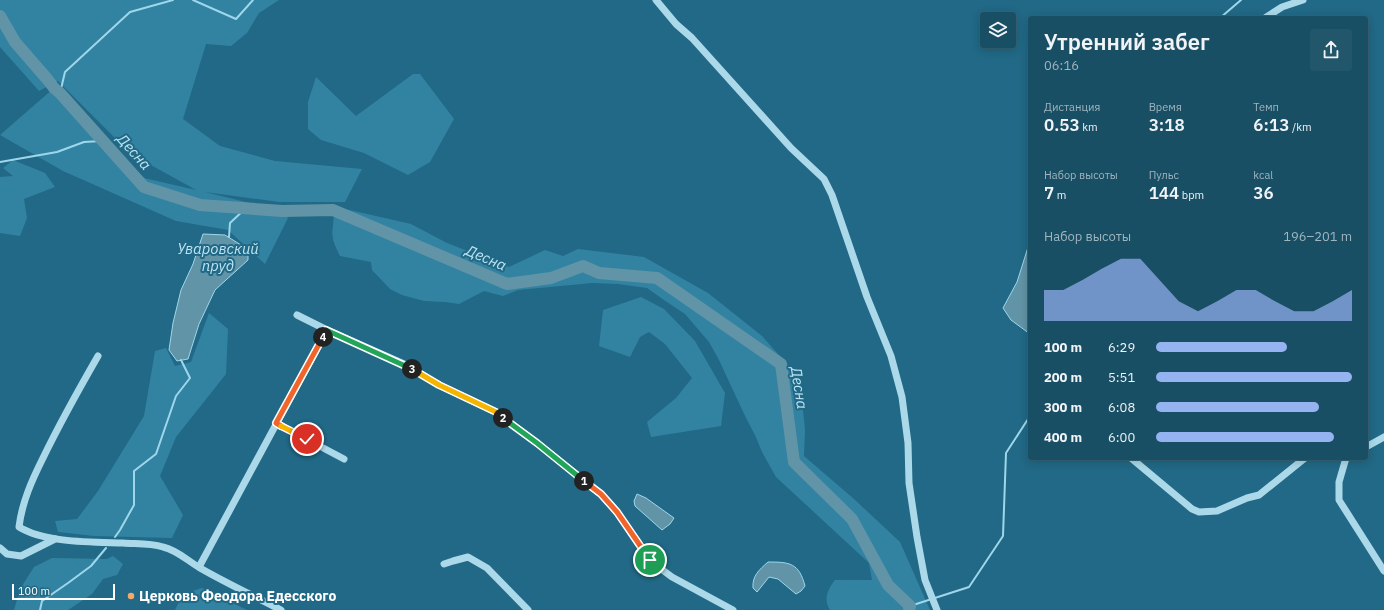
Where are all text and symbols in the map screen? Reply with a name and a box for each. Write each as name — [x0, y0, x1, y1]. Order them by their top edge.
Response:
map controls — [980, 12, 1016, 48]
button: layers — [980, 12, 1016, 48]
text: Утренний забег — [1044, 27, 1210, 56]
button: share — [1310, 29, 1352, 71]
text: 06:16 — [1044, 57, 1079, 74]
text: Дистанция — [1044, 100, 1100, 114]
text: Время — [1149, 100, 1182, 114]
text: Темп — [1253, 100, 1279, 114]
text: 0.53 — [1044, 114, 1080, 136]
text: 3:18 — [1149, 114, 1185, 136]
text: 6:13 — [1253, 114, 1289, 136]
text: km — [1080, 120, 1098, 134]
text: /km — [1289, 120, 1312, 134]
water label: Десна — [112, 128, 156, 174]
text: Набор высоты — [1044, 168, 1118, 182]
text: Пульс — [1149, 168, 1179, 182]
text: kcal — [1253, 168, 1273, 182]
text: 7 — [1044, 182, 1054, 204]
text: 144 — [1149, 182, 1179, 204]
text: 36 — [1253, 182, 1274, 204]
text: m — [1054, 188, 1066, 202]
text: bpm — [1179, 188, 1204, 202]
text: Набор высоты — [1044, 228, 1131, 245]
text: 196–201 m — [1283, 228, 1352, 245]
water label: Уваровский пруд — [177, 239, 259, 275]
water label: Десна — [461, 240, 510, 275]
pin: 4 — [313, 327, 333, 347]
text: 4 — [320, 330, 326, 344]
text: 100 m — [1044, 339, 1082, 356]
text: 6:29 — [1108, 339, 1135, 356]
pin: 3 — [402, 359, 422, 379]
text: 3 — [409, 362, 415, 376]
water label: Десна — [786, 364, 812, 411]
text: 200 m — [1044, 369, 1082, 386]
text: 5:51 — [1108, 369, 1135, 386]
text: 300 m — [1044, 399, 1082, 416]
text: 6:08 — [1108, 399, 1135, 416]
pin: 2 — [493, 408, 513, 428]
text: 2 — [500, 411, 506, 425]
pin — [290, 422, 324, 456]
icon: check — [296, 428, 318, 450]
text: 400 m — [1044, 429, 1082, 446]
text: 6:00 — [1108, 429, 1135, 446]
pin: 1 — [574, 471, 594, 491]
text: 1 — [581, 474, 587, 488]
pin — [633, 543, 667, 577]
icon: arrive — [639, 549, 661, 571]
scale bar — [12, 582, 115, 601]
text: 100 m — [18, 584, 50, 598]
place label: Церковь Феодора Едесского — [139, 587, 336, 605]
marker: Церковь Феодора Едесского — [126, 591, 136, 601]

